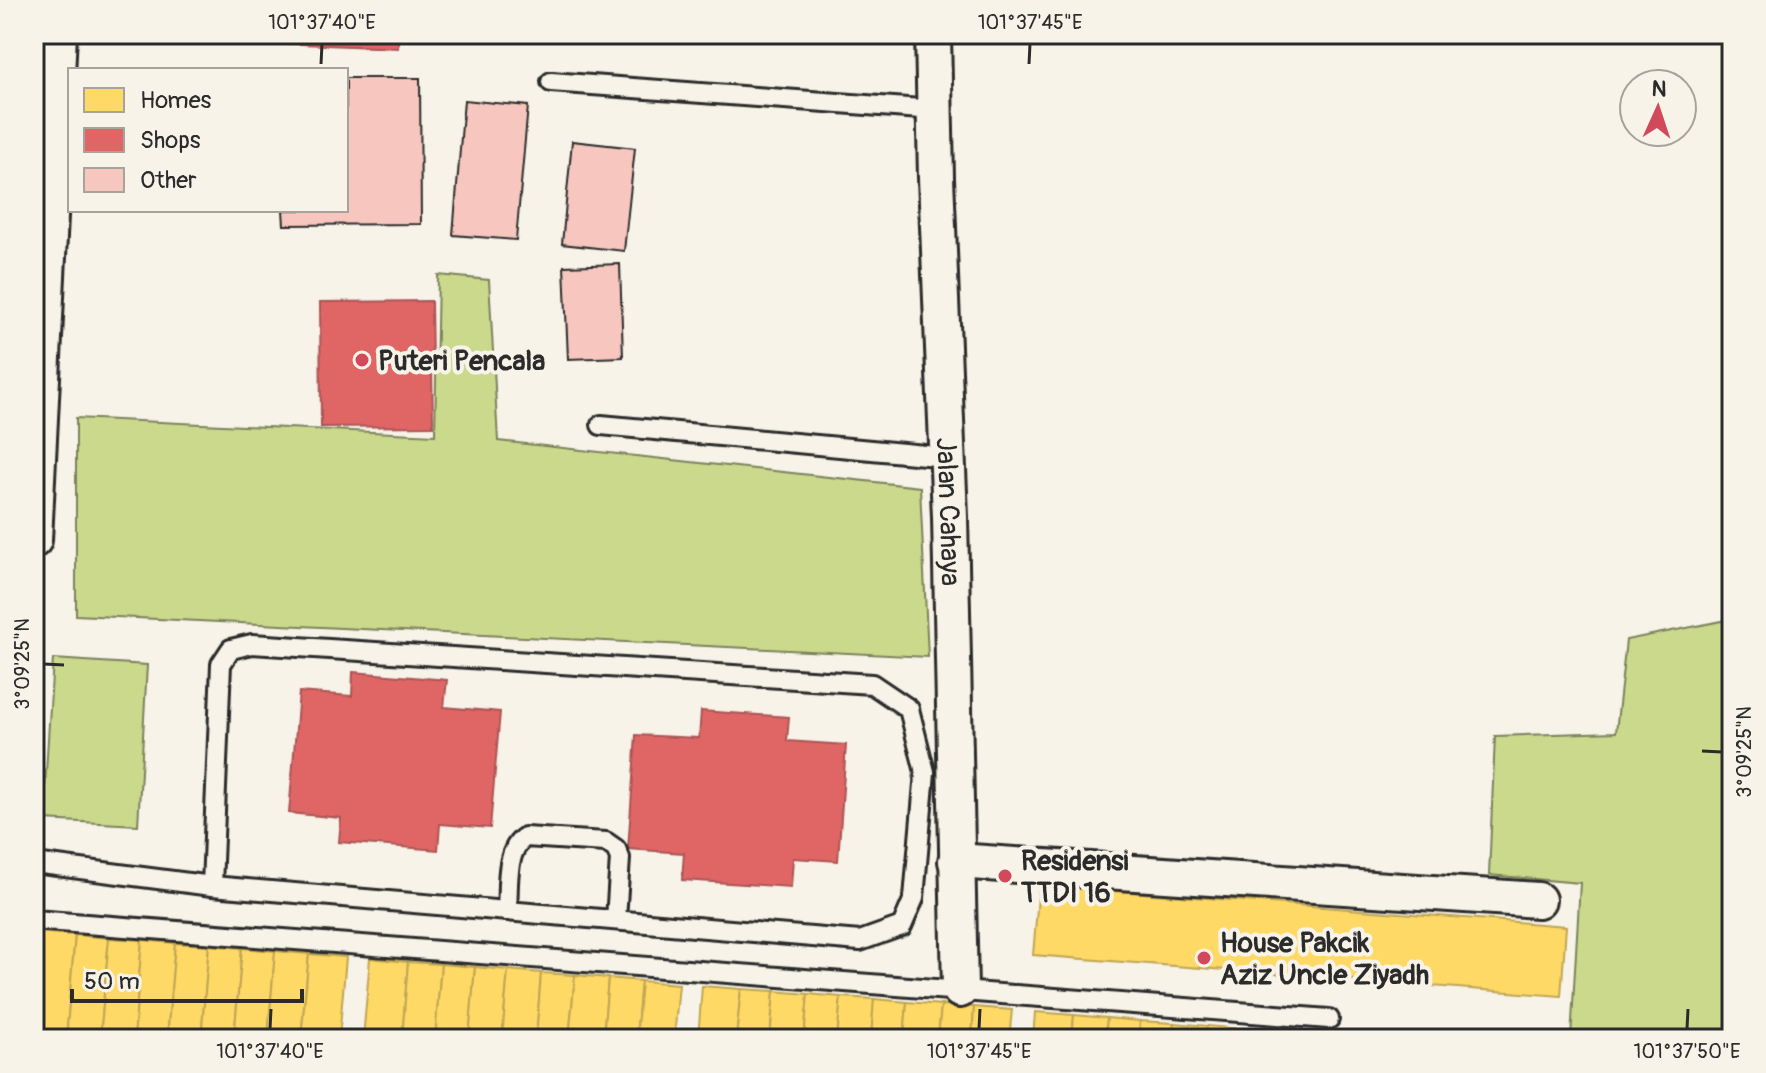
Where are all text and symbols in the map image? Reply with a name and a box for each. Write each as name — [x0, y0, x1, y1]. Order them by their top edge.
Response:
text: 101°37'40"E — [268, 10, 376, 35]
text: 101°37'45"E — [978, 10, 1082, 35]
legend — [68, 68, 348, 212]
north arrow — [1618, 68, 1698, 148]
text: N — [1651, 75, 1667, 103]
text: Homes — [140, 86, 212, 115]
text: Shops — [140, 126, 201, 155]
text: Other — [140, 166, 197, 195]
place label: Puteri Pencala — [378, 344, 545, 379]
marker: Puteri Pencala — [353, 351, 371, 369]
street label: Jalan Cahaya — [928, 437, 967, 586]
text: 3°09'25"N — [10, 618, 35, 710]
text: 3°09'25"N — [1732, 706, 1757, 798]
place label: Residensi TTDI 16 — [1020, 844, 1129, 911]
marker: Residensi TTDI 16 — [996, 867, 1014, 885]
place label: House Pakcik Aziz Uncle Ziyadh — [1220, 926, 1429, 993]
marker: House Pakcik Aziz Uncle Ziyadh — [1195, 949, 1213, 967]
scale bar — [72, 953, 302, 1003]
text: 50 m — [84, 967, 140, 996]
text: 101°37'40"E — [216, 1039, 324, 1064]
text: 101°37'45"E — [927, 1039, 1031, 1064]
text: 101°37'50"E — [1634, 1039, 1740, 1064]

